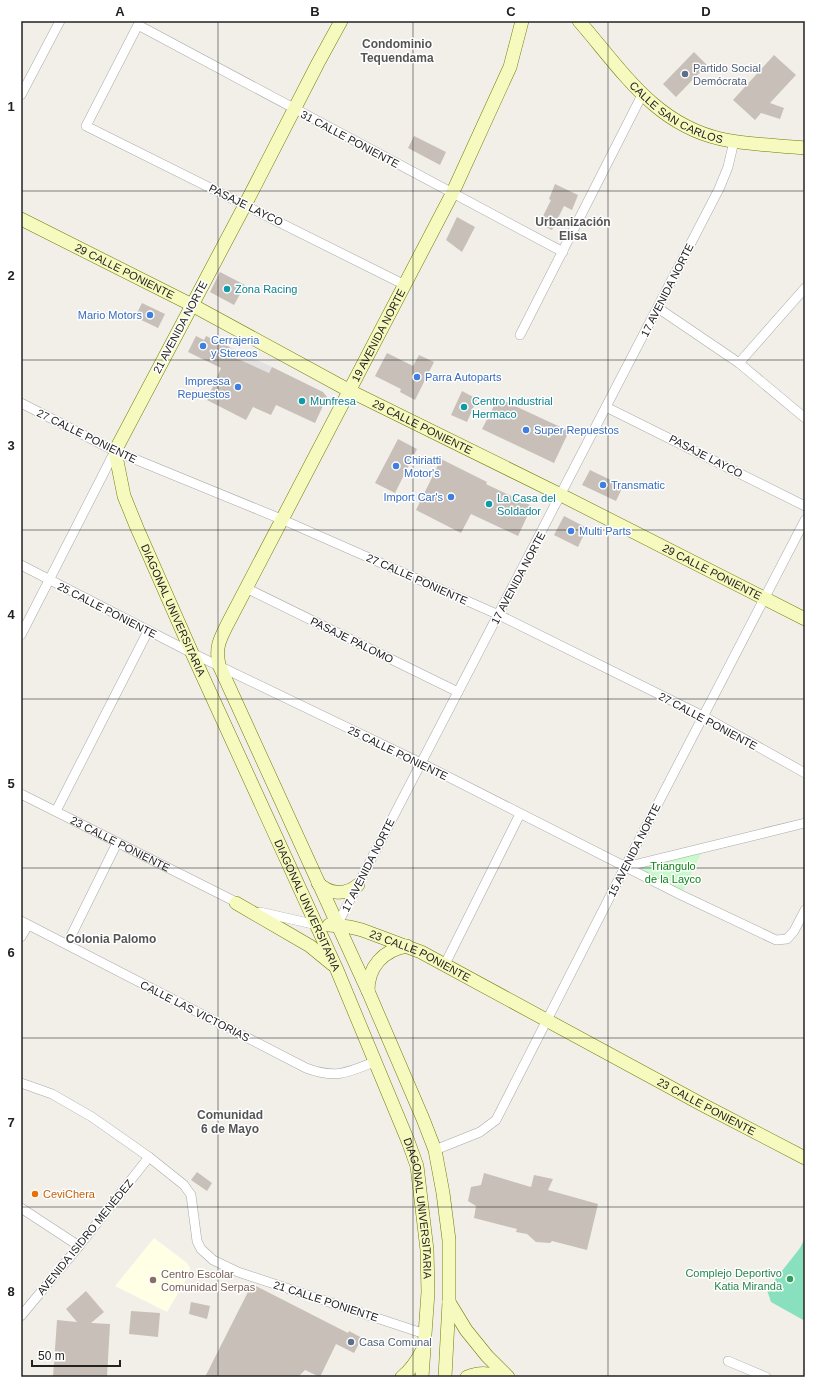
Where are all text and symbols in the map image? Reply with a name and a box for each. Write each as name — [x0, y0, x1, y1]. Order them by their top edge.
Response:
text: A — [115, 4, 125, 19]
text: B — [310, 4, 320, 19]
text: C — [506, 4, 516, 19]
text: D — [701, 4, 711, 19]
district label: Condominio Tequendama — [360, 37, 434, 65]
place label: Partido Social Demócrata — [693, 62, 761, 87]
marker: Partido Social Demócrata — [680, 69, 690, 79]
street label: CALLE SAN CARLOS — [627, 79, 724, 145]
text: 1 — [7, 99, 15, 114]
street label: 31 CALLE PONIENTE — [299, 108, 401, 170]
street label: PASAJE LAYCO — [207, 182, 285, 228]
district label: Urbanización Elisa — [535, 215, 611, 243]
street label: 29 CALLE PONIENTE — [73, 241, 176, 301]
street label: 17 AVENIDA NORTE — [638, 241, 696, 339]
text: 2 — [7, 268, 15, 283]
street label: 21 AVENIDA NORTE — [151, 279, 209, 375]
place label: Zona Racing — [235, 283, 297, 295]
marker: Zona Racing — [222, 284, 232, 294]
street label: 19 AVENIDA NORTE — [349, 287, 407, 384]
place label: Mario Motors — [78, 309, 142, 321]
marker: Mario Motors — [145, 310, 155, 320]
place label: Cerrajeria y Stereos — [211, 334, 260, 359]
marker: Cerrajeria y Stereos — [198, 341, 208, 351]
place label: Parra Autoparts — [425, 371, 502, 383]
marker: Parra Autoparts — [412, 372, 422, 382]
place label: Impressa Repuestos — [177, 375, 231, 400]
marker: Impressa Repuestos — [233, 382, 243, 392]
place label: Munfresa — [310, 395, 357, 407]
place label: Centro Industrial Hermaco — [472, 395, 553, 420]
marker: Munfresa — [297, 396, 307, 406]
street label: 29 CALLE PONIENTE — [371, 397, 474, 456]
marker: Centro Industrial Hermaco — [459, 402, 469, 412]
street label: 27 CALLE PONIENTE — [35, 407, 139, 465]
place label: Super Repuestos — [534, 424, 619, 436]
marker: Super Repuestos — [521, 425, 531, 435]
street label: PASAJE LAYCO — [667, 432, 745, 480]
text: 3 — [7, 438, 15, 453]
place label: Chiriatti Motor's — [404, 454, 441, 479]
marker: Chiriatti Motor's — [391, 461, 401, 471]
place label: Transmatic — [611, 479, 665, 491]
marker: Transmatic — [598, 480, 608, 490]
place label: Import Car's — [383, 491, 443, 503]
marker: Import Car's — [446, 492, 456, 502]
place label: La Casa del Soldador — [497, 492, 556, 517]
marker: La Casa del Soldador — [484, 499, 494, 509]
place label: Multi Parts — [579, 525, 631, 537]
marker: Multi Parts — [566, 526, 576, 536]
street label: 17 AVENIDA NORTE — [489, 530, 547, 626]
street label: DIAGONAL UNIVERSITARIA — [139, 542, 208, 679]
street label: 29 CALLE PONIENTE — [661, 542, 764, 602]
street label: 27 CALLE PONIENTE — [365, 551, 469, 607]
street label: 25 CALLE PONIENTE — [56, 580, 158, 640]
text: 4 — [7, 607, 15, 622]
street label: PASAJE PALOMO — [309, 615, 396, 665]
street label: 27 CALLE PONIENTE — [657, 690, 759, 752]
street label: 25 CALLE PONIENTE — [346, 724, 450, 782]
text: 5 — [7, 776, 15, 791]
street label: 15 AVENIDA NORTE — [605, 801, 663, 899]
street label: 23 CALLE PONIENTE — [69, 814, 172, 874]
street label: 17 AVENIDA NORTE — [339, 816, 397, 914]
street label: DIAGONAL UNIVERSITARIA — [272, 837, 343, 973]
park label: Triangulo de la Layco — [645, 860, 701, 885]
street label: 23 CALLE PONIENTE — [368, 927, 473, 984]
district label: Colonia Palomo — [66, 932, 156, 946]
text: 6 — [7, 945, 15, 960]
street label: CALLE LAS VICTORIAS — [138, 978, 252, 1044]
street label: 23 CALLE PONIENTE — [655, 1075, 758, 1137]
district label: Comunidad 6 de Mayo — [197, 1108, 263, 1136]
text: 7 — [7, 1115, 15, 1130]
street label: DIAGONAL UNIVERSITARIA — [401, 1136, 434, 1280]
street label: AVENIDA ISIDRO MENÉDEZ — [35, 1177, 135, 1297]
place label: CeviChera — [43, 1188, 96, 1200]
marker: CeviChera — [30, 1189, 40, 1199]
place label: Complejo Deportivo Katia Miranda — [685, 1267, 783, 1292]
place label: Centro Escolar Comunidad Serpas — [161, 1268, 256, 1293]
marker: Complejo Deportivo Katia Miranda — [785, 1274, 795, 1284]
marker: Centro Escolar Comunidad Serpas — [148, 1275, 158, 1285]
street label: 21 CALLE PONIENTE — [272, 1278, 380, 1324]
text: 8 — [7, 1284, 15, 1299]
place label: Casa Comunal — [359, 1336, 432, 1348]
marker: Casa Comunal — [346, 1337, 356, 1347]
scale bar — [32, 1342, 120, 1368]
text: 50 m — [38, 1349, 65, 1363]

